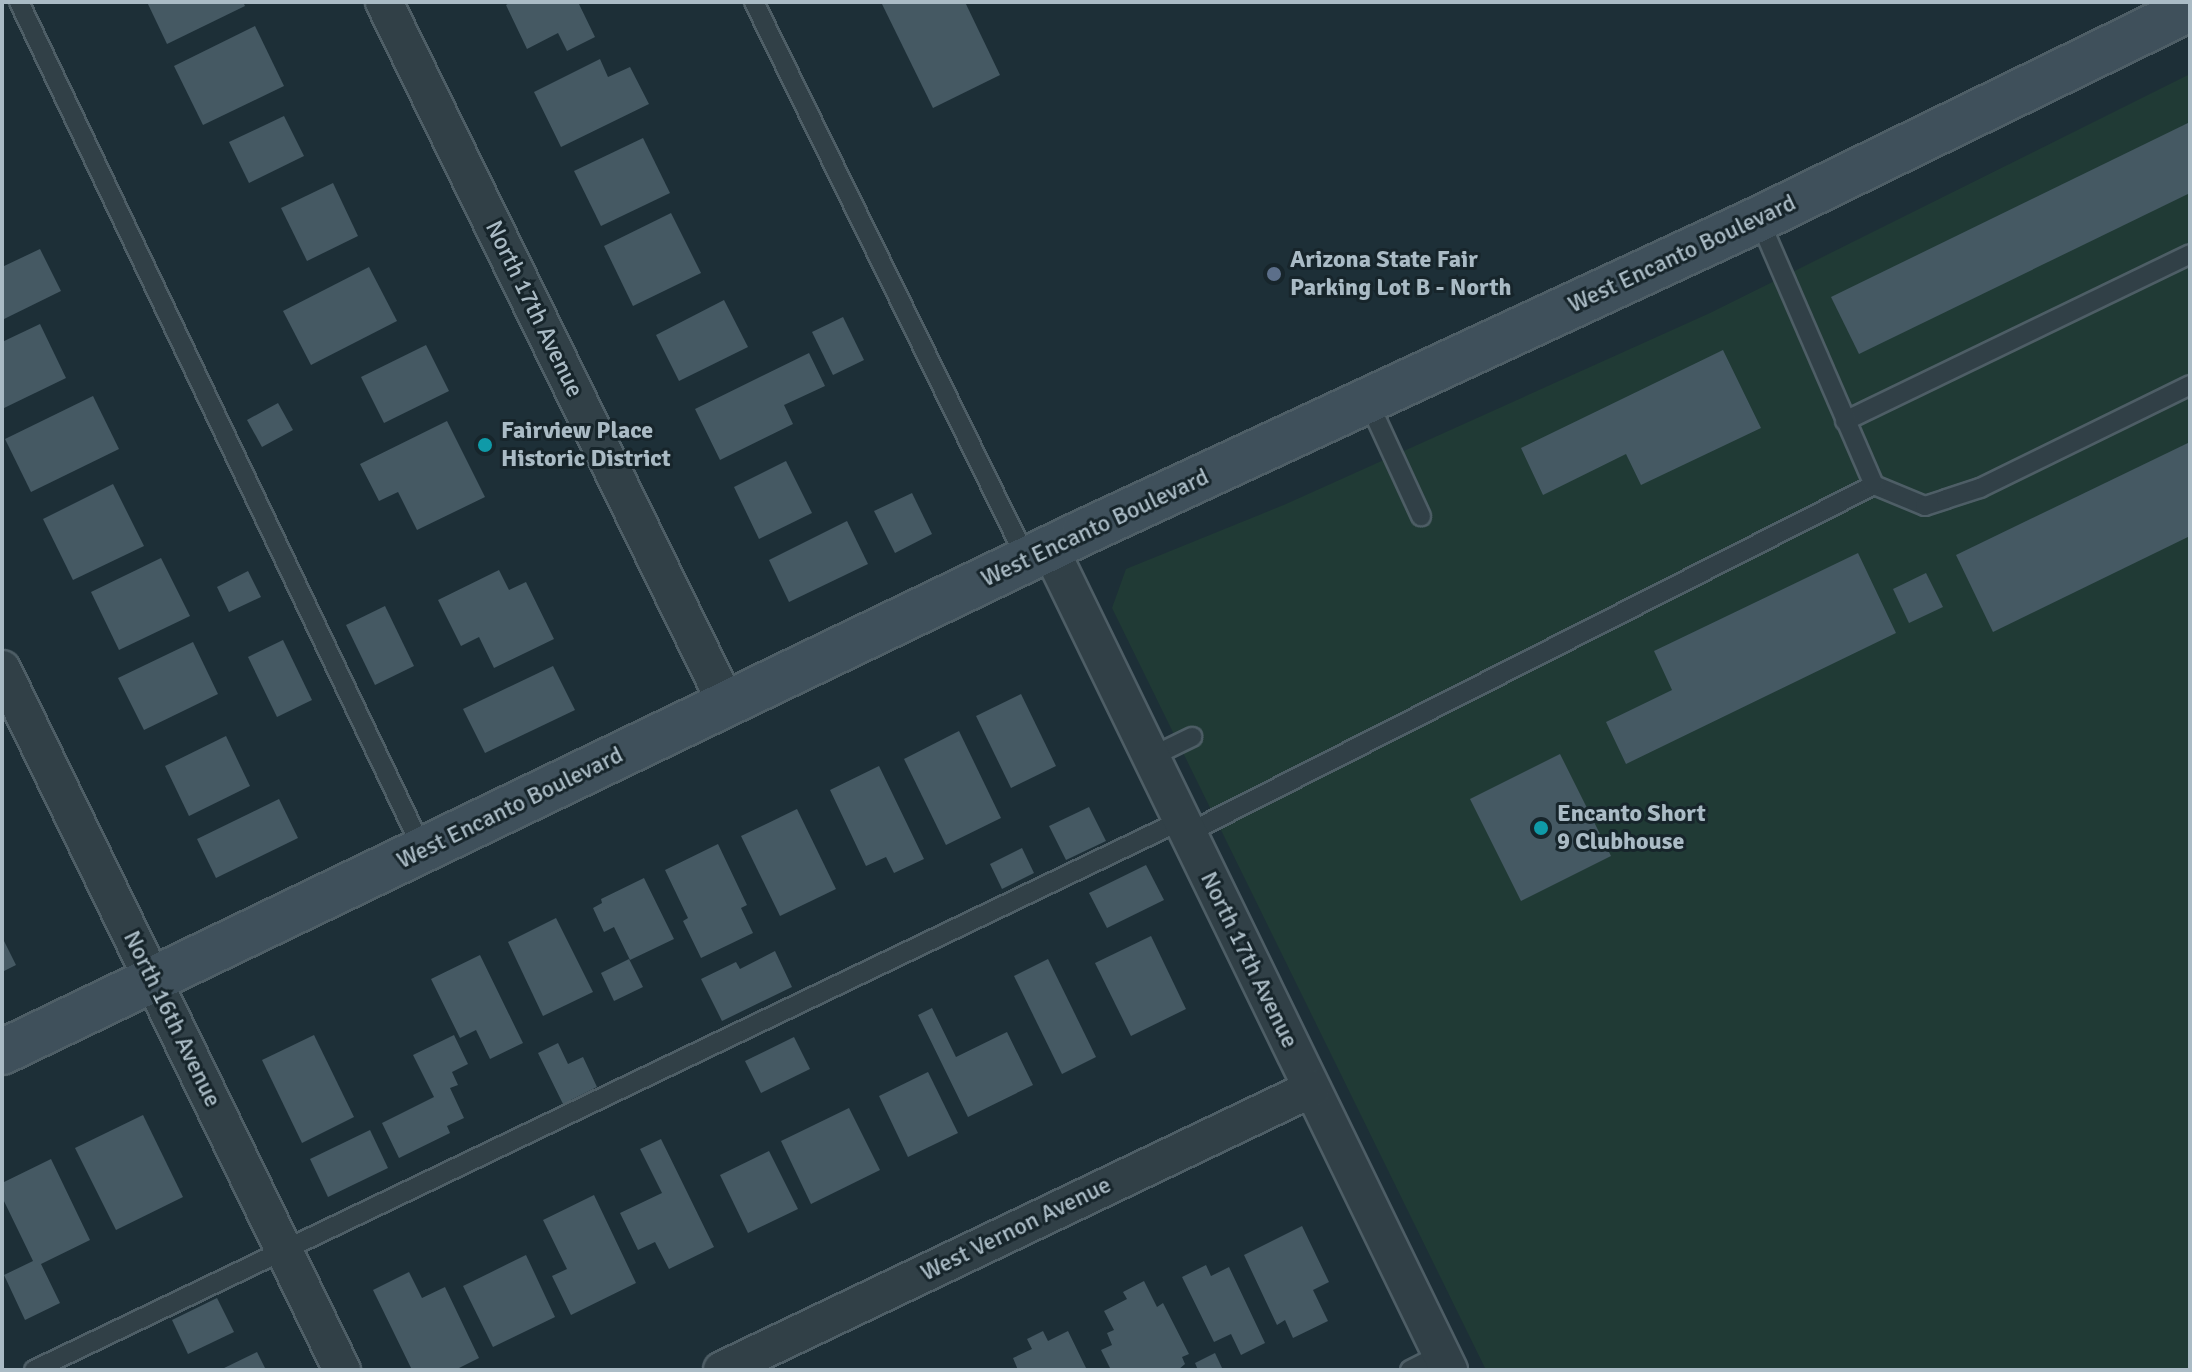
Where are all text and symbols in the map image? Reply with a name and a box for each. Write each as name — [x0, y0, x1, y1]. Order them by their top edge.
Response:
street label: West Encanto Boulevard — [1564, 189, 1800, 319]
street label: North 17th Avenue — [479, 216, 589, 402]
place label: Arizona State Fair Parking Lot B - North — [1290, 246, 1511, 302]
marker: Arizona State Fair Parking Lot B - North — [1265, 265, 1283, 283]
place label: Fairview Place Historic District — [501, 417, 671, 473]
marker: Fairview Place Historic District — [476, 436, 494, 454]
street label: West Encanto Boulevard — [977, 463, 1213, 593]
street label: West Encanto Boulevard — [392, 741, 628, 875]
place label: Encanto Short 9 Clubhouse — [1557, 800, 1706, 856]
marker: Encanto Short 9 Clubhouse — [1532, 819, 1550, 837]
street label: North 17th Avenue — [1194, 867, 1304, 1053]
street label: North 16th Avenue — [117, 926, 227, 1112]
street label: West Vernon Avenue — [916, 1170, 1116, 1288]

